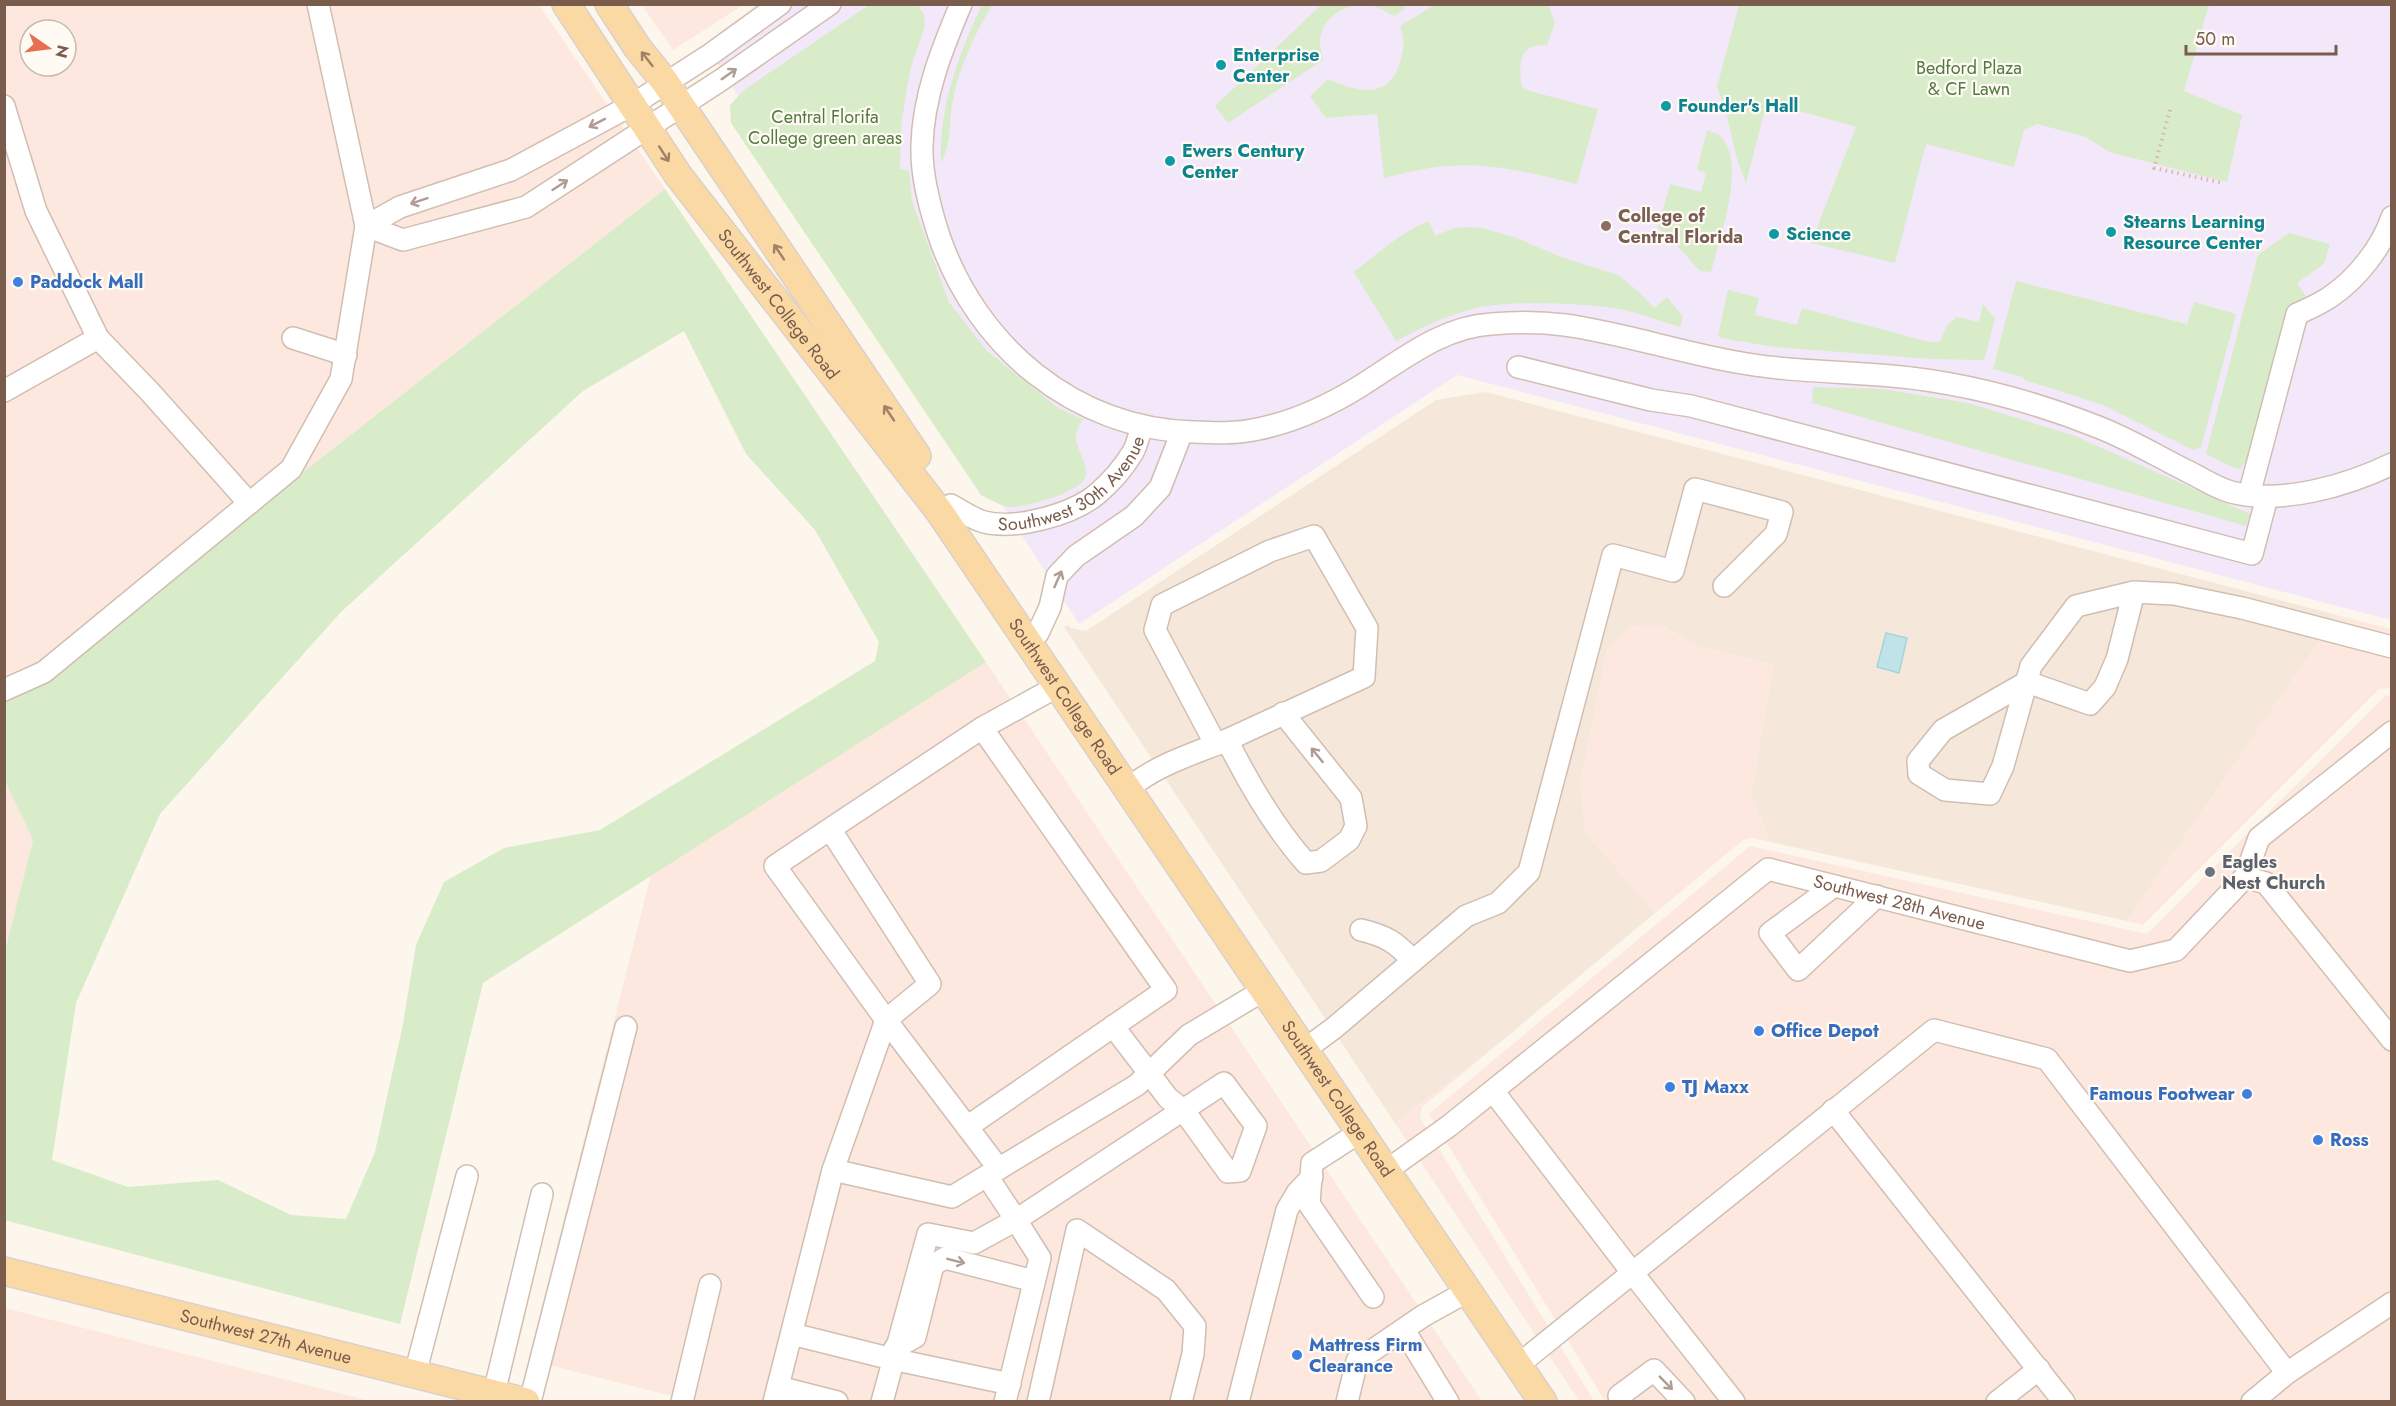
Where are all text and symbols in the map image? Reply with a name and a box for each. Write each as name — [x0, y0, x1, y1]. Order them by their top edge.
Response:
north arrow — [18, 18, 78, 78]
scale bar — [2186, 18, 2336, 56]
text: 50 m — [2195, 26, 2235, 52]
place label: Enterprise Center — [1233, 42, 1320, 89]
text: N — [49, 43, 75, 60]
one-way arrow — [640, 51, 653, 67]
park label: Bedford Plaza & CF Lawn — [1916, 55, 2022, 102]
marker: Enterprise Center — [1214, 58, 1228, 72]
one-way arrow — [721, 68, 737, 80]
place label: Founder's Hall — [1678, 93, 1798, 119]
marker: Founder's Hall — [1659, 99, 1673, 113]
park label: Central Florifa College green areas — [748, 104, 902, 151]
one-way arrow — [588, 118, 606, 129]
place label: Ewers Century Center — [1182, 138, 1305, 185]
one-way arrow — [658, 145, 671, 162]
marker: Ewers Century Center — [1163, 154, 1177, 168]
one-way arrow — [552, 179, 568, 191]
one-way arrow — [410, 196, 429, 207]
place label: College of Central Florida — [1618, 203, 1743, 250]
place label: Stearns Learning Resource Center — [2123, 209, 2265, 256]
marker: College of Central Florida — [1599, 219, 1613, 233]
place label: Science — [1786, 221, 1851, 247]
street label: Southwest College Road — [711, 223, 845, 385]
marker: Stearns Learning Resource Center — [2104, 225, 2118, 239]
marker: Science — [1767, 227, 1781, 241]
one-way arrow — [773, 244, 785, 261]
place label: Paddock Mall — [30, 269, 143, 295]
marker: Paddock Mall — [11, 275, 25, 289]
one-way arrow — [882, 405, 895, 422]
street label: Southwest 30th Avenue — [998, 433, 1151, 537]
one-way arrow — [1053, 571, 1065, 589]
street label: Southwest College Road — [1002, 613, 1127, 780]
one-way arrow — [1311, 748, 1324, 764]
place label: Eagles Nest Church — [2222, 849, 2325, 896]
marker: Eagles Nest Church — [2203, 865, 2217, 879]
street label: Southwest 28th Avenue — [1811, 868, 1988, 937]
street label: Southwest College Road — [1275, 1015, 1400, 1183]
place label: Office Depot — [1771, 1018, 1879, 1044]
marker: Office Depot — [1752, 1024, 1766, 1038]
place label: TJ Maxx — [1682, 1074, 1749, 1100]
marker: TJ Maxx — [1663, 1080, 1677, 1094]
place label: Famous Footwear — [2089, 1081, 2236, 1107]
marker: Famous Footwear — [2240, 1087, 2254, 1101]
place label: Ross — [2330, 1127, 2369, 1153]
marker: Ross — [2311, 1133, 2325, 1147]
one-way arrow — [946, 1255, 965, 1267]
street label: Southwest 27th Avenue — [177, 1303, 354, 1371]
place label: Mattress Firm Clearance — [1309, 1332, 1423, 1379]
marker: Mattress Firm Clearance — [1290, 1348, 1304, 1362]
one-way arrow — [1659, 1376, 1674, 1391]

